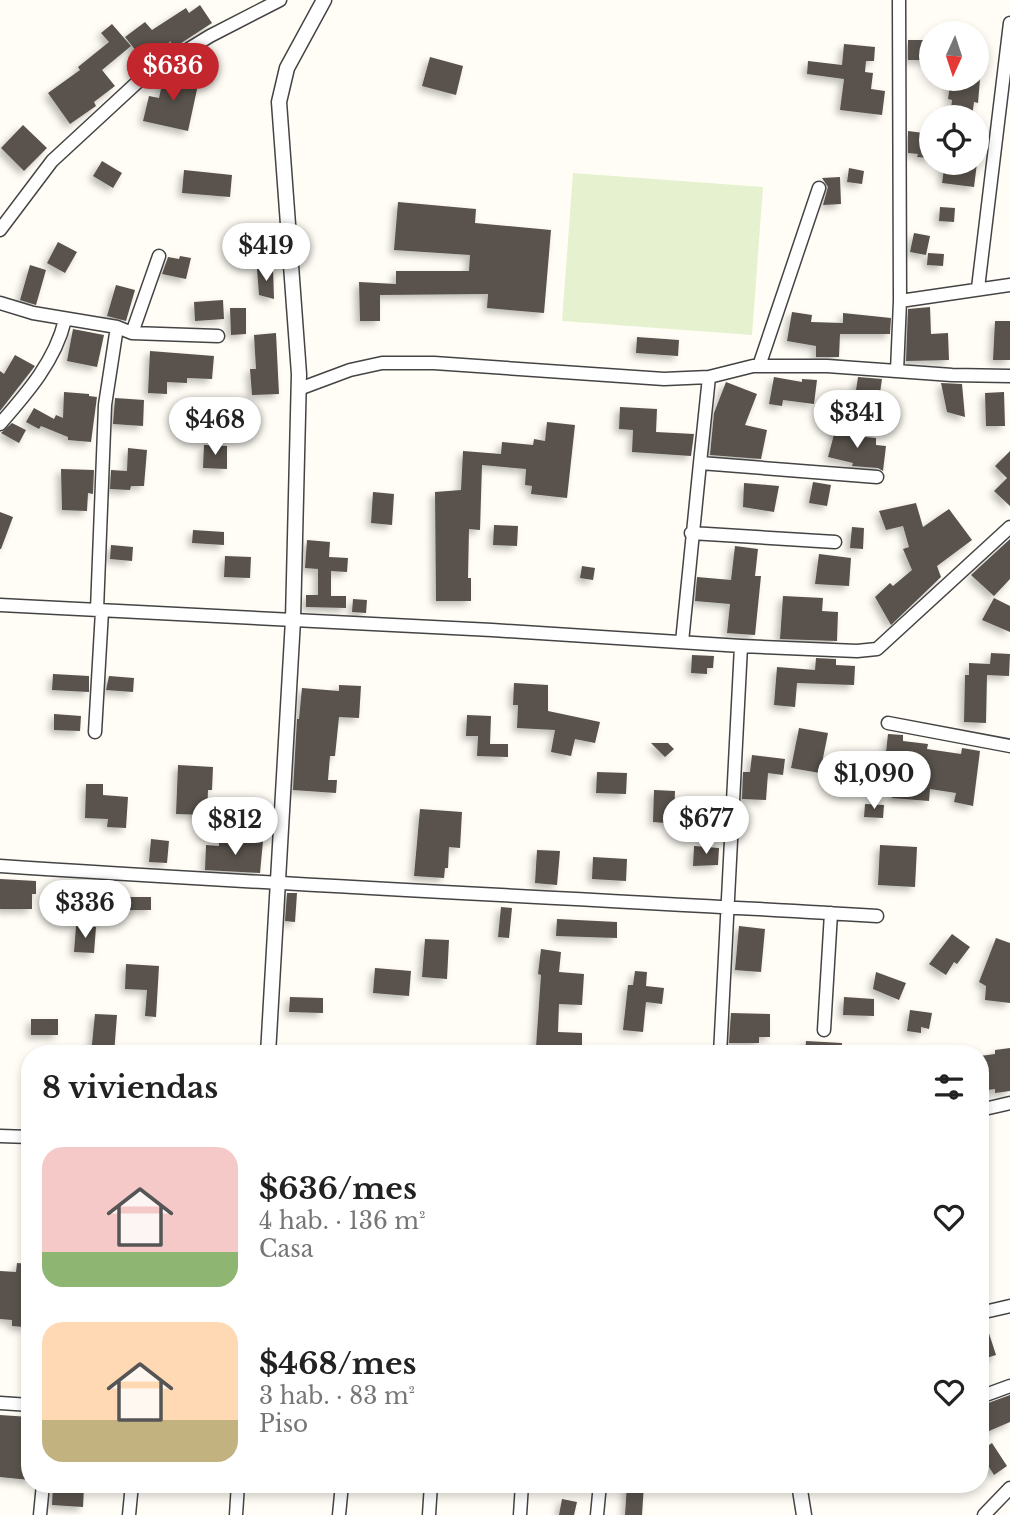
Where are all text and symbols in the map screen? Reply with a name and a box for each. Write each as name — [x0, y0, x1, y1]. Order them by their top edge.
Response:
north arrow — [919, 21, 989, 91]
map controls — [919, 21, 989, 175]
pin: $636 — [132, 43, 214, 103]
text: $636 — [143, 52, 203, 80]
button: locate — [919, 105, 989, 175]
pin: $419 — [225, 224, 307, 283]
text: $419 — [238, 232, 294, 260]
pin: $341 — [816, 391, 898, 450]
pin: $468 — [174, 398, 256, 457]
text: $341 — [830, 399, 884, 427]
text: $468 — [185, 406, 245, 434]
pin: $1,090 — [817, 752, 931, 811]
text: $1,090 — [834, 760, 914, 788]
pin: $677 — [665, 796, 747, 856]
pin: $812 — [194, 798, 276, 857]
text: $677 — [679, 805, 733, 833]
text: $812 — [208, 806, 262, 834]
pin: $336 — [44, 880, 126, 940]
text: $336 — [55, 889, 115, 917]
icon: filters — [930, 1068, 968, 1106]
text: 8 viviendas — [42, 1069, 218, 1106]
text: $636/mes — [259, 1170, 417, 1207]
icon: home — [98, 1175, 182, 1259]
icon: heart — [930, 1198, 968, 1236]
text: 4 hab. · 136 m² — [259, 1207, 426, 1235]
text: Casa — [259, 1235, 313, 1263]
text: $468/mes — [259, 1345, 417, 1382]
icon: home — [98, 1350, 182, 1434]
icon: heart — [930, 1373, 968, 1411]
text: 3 hab. · 83 m² — [259, 1382, 415, 1410]
text: Piso — [259, 1410, 308, 1438]

